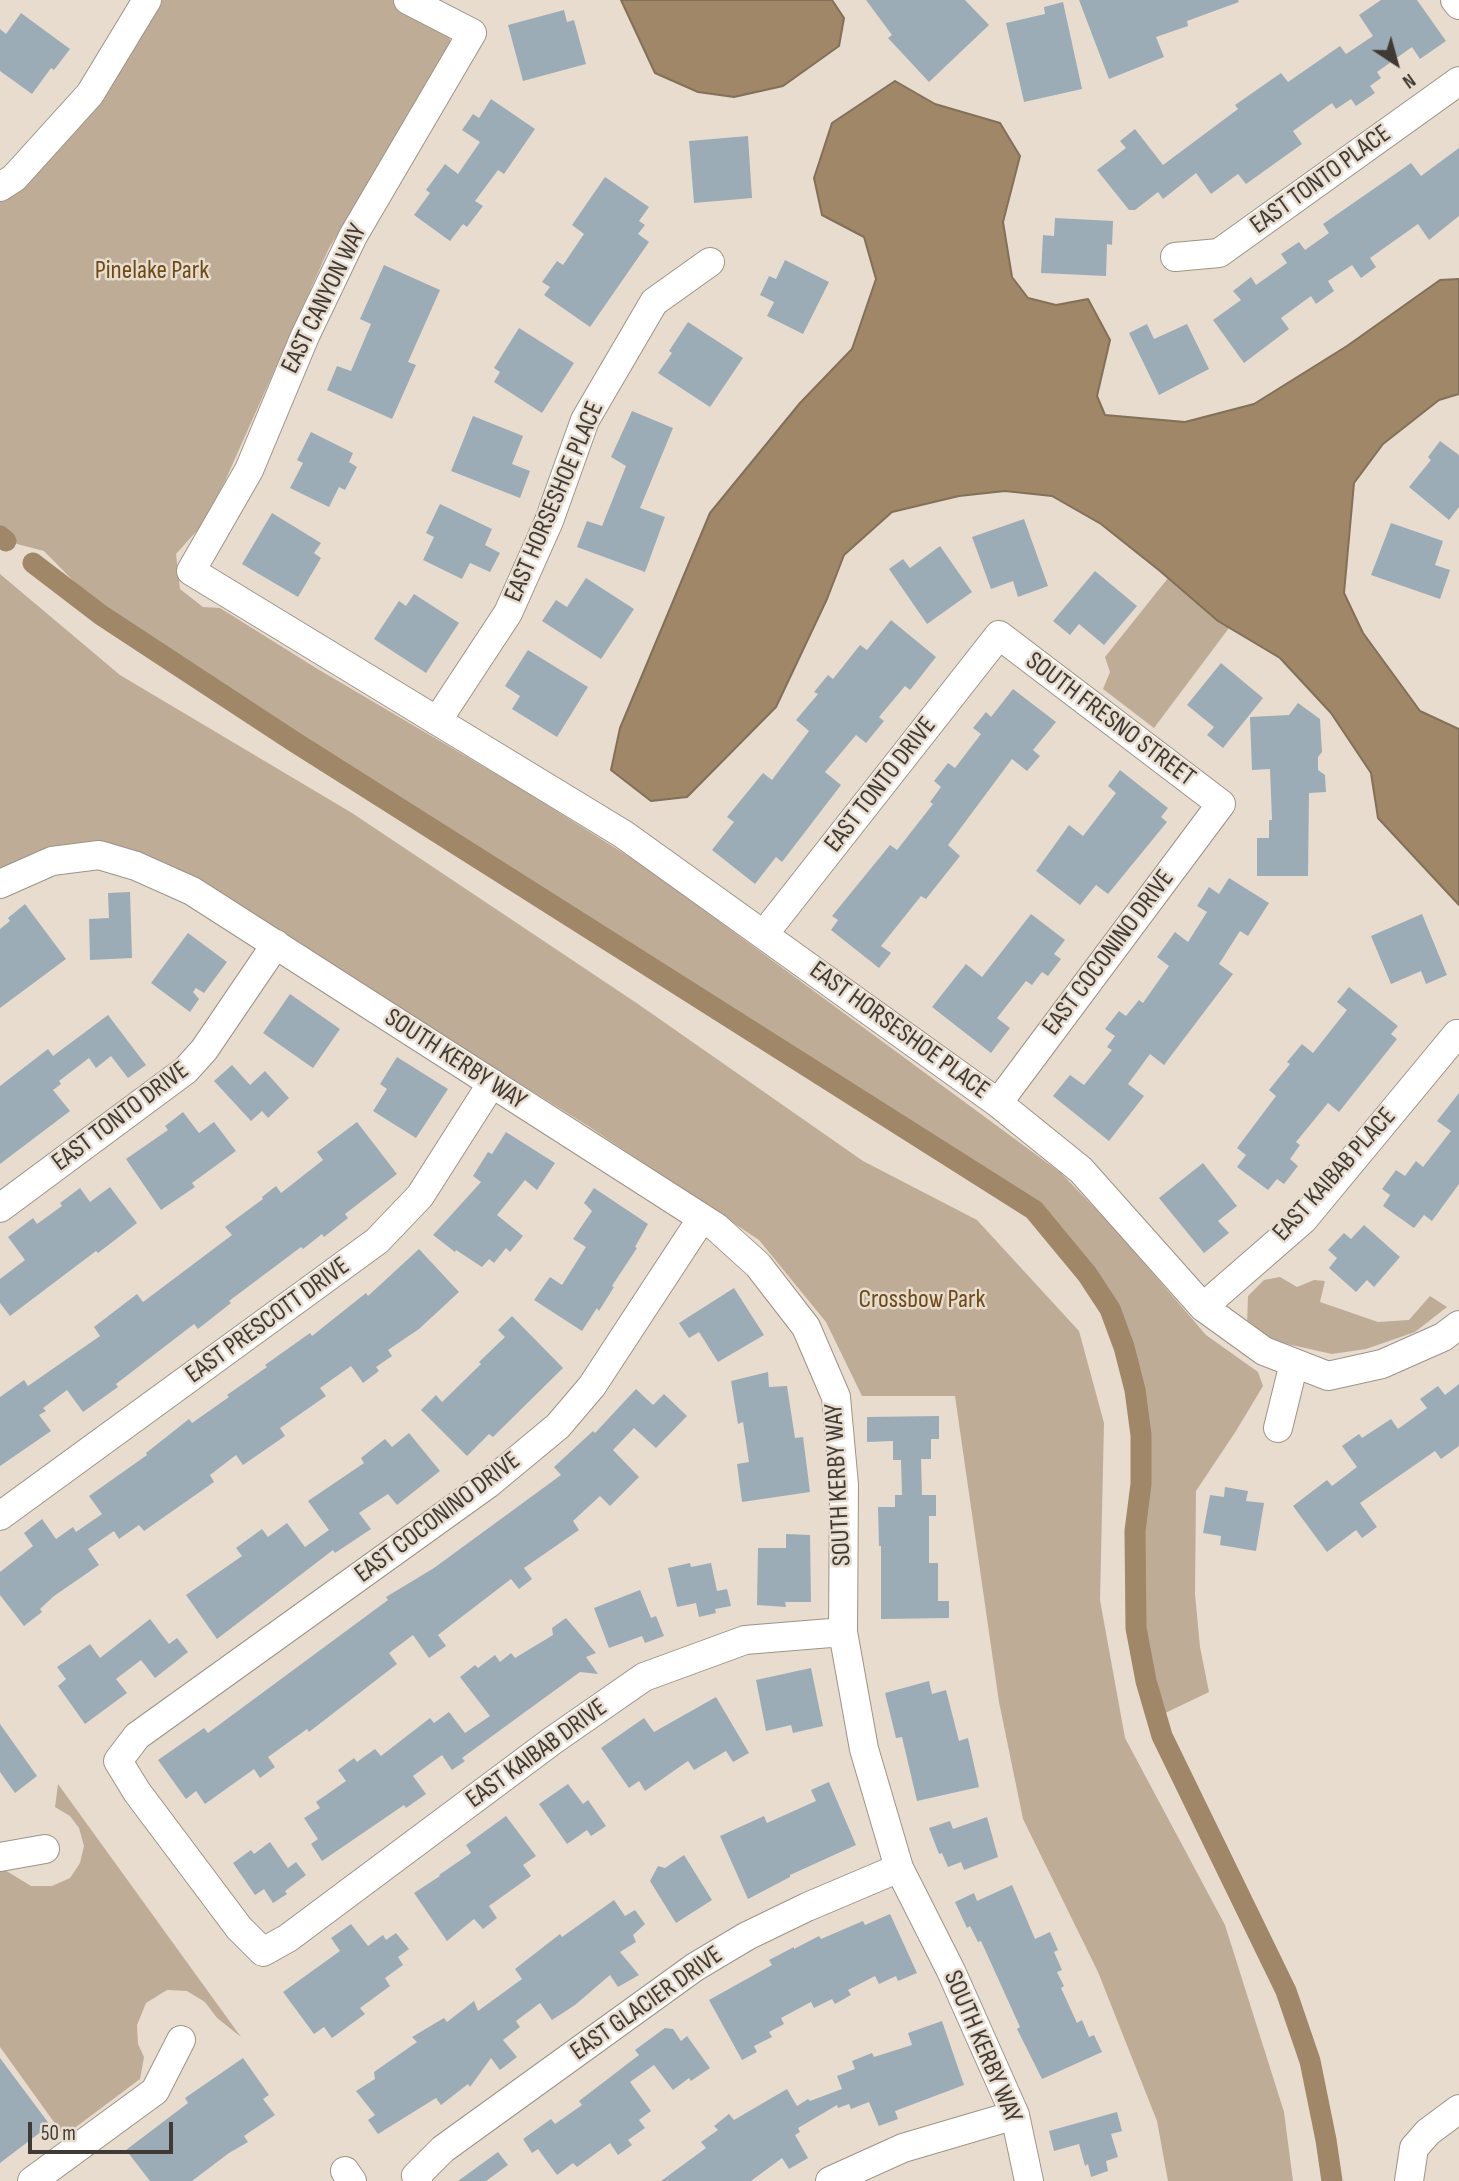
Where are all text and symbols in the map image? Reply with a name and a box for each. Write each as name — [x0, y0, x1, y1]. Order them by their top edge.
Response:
north arrow — [1361, 28, 1431, 98]
text: N — [1398, 68, 1420, 93]
street label: EAST TONTO PLACE — [1245, 119, 1397, 241]
street label: EAST CANYON WAY — [275, 219, 375, 379]
park label: Pinelake Park — [95, 255, 209, 287]
street label: EAST HORSESHOE PLACE — [499, 397, 611, 607]
street label: SOUTH FRESNO STREET — [1019, 646, 1201, 794]
street label: EAST TONTO DRIVE — [819, 711, 943, 859]
street label: EAST COCONINO DRIVE — [1037, 864, 1181, 1042]
street label: EAST HORSESHOE PLACE — [803, 955, 995, 1107]
street label: SOUTH KERBY WAY — [378, 1003, 532, 1117]
street label: EAST TONTO DRIVE — [47, 1055, 195, 1179]
street label: EAST KAIBAB PLACE — [1267, 1102, 1403, 1248]
street label: EAST PRESCOTT DRIVE — [180, 1251, 356, 1391]
park label: Crossbow Park — [859, 1284, 985, 1316]
street label: SOUTH KERBY WAY — [819, 1403, 859, 1567]
street label: EAST COCONINO DRIVE — [349, 1446, 527, 1590]
street label: EAST KAIBAB DRIVE — [461, 1693, 613, 1815]
street label: EAST GLACIER DRIVE — [565, 1940, 729, 2068]
street label: SOUTH KERBY WAY — [936, 1966, 1028, 2128]
scale bar — [32, 2108, 177, 2152]
text: 50 m — [41, 2121, 76, 2146]

